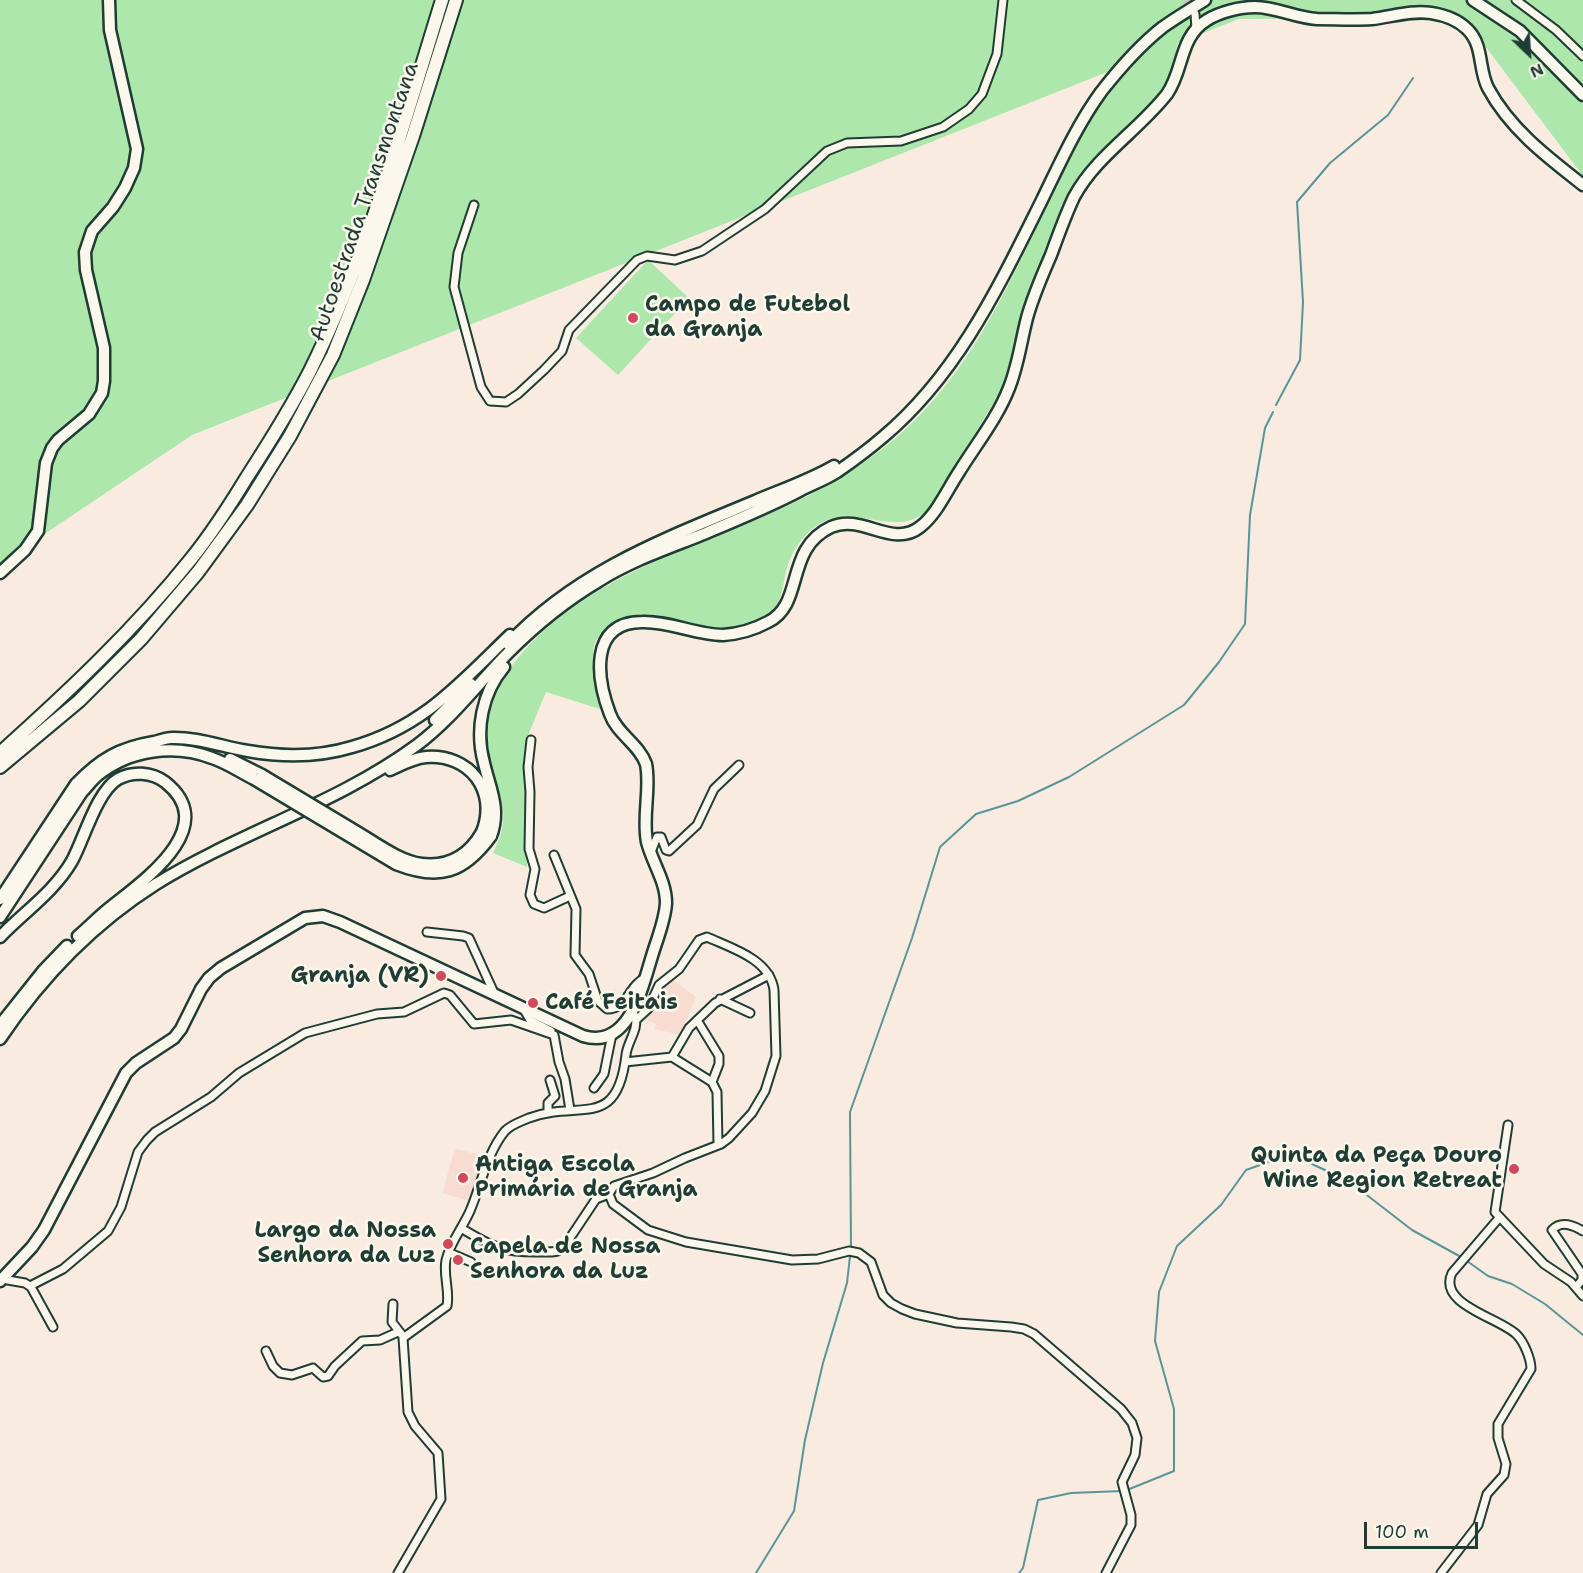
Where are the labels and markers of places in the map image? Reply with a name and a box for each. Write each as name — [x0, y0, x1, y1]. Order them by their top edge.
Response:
place label: Campo de Futebol da Granja — [645, 292, 850, 344]
marker: Campo de Futebol da Granja — [626, 311, 640, 325]
place label: Granja (VR) — [291, 963, 429, 989]
marker: Granja (VR) — [434, 969, 448, 983]
place label: Café Feitais — [545, 990, 678, 1016]
marker: Café Feitais — [526, 996, 540, 1010]
place label: Quinta da Peça Douro Wine Region Retreat — [1251, 1143, 1502, 1194]
place label: Antiga Escola Primária de Granja — [475, 1152, 697, 1204]
marker: Quinta da Peça Douro Wine Region Retreat — [1507, 1162, 1521, 1176]
marker: Antiga Escola Primária de Granja — [456, 1171, 470, 1185]
place label: Largo da Nossa Senhora da Luz — [255, 1218, 436, 1270]
place label: Capela de Nossa Senhora da Luz — [470, 1234, 660, 1286]
marker: Largo da Nossa Senhora da Luz — [441, 1237, 455, 1251]
marker: Capela de Nossa Senhora da Luz — [451, 1253, 465, 1267]

